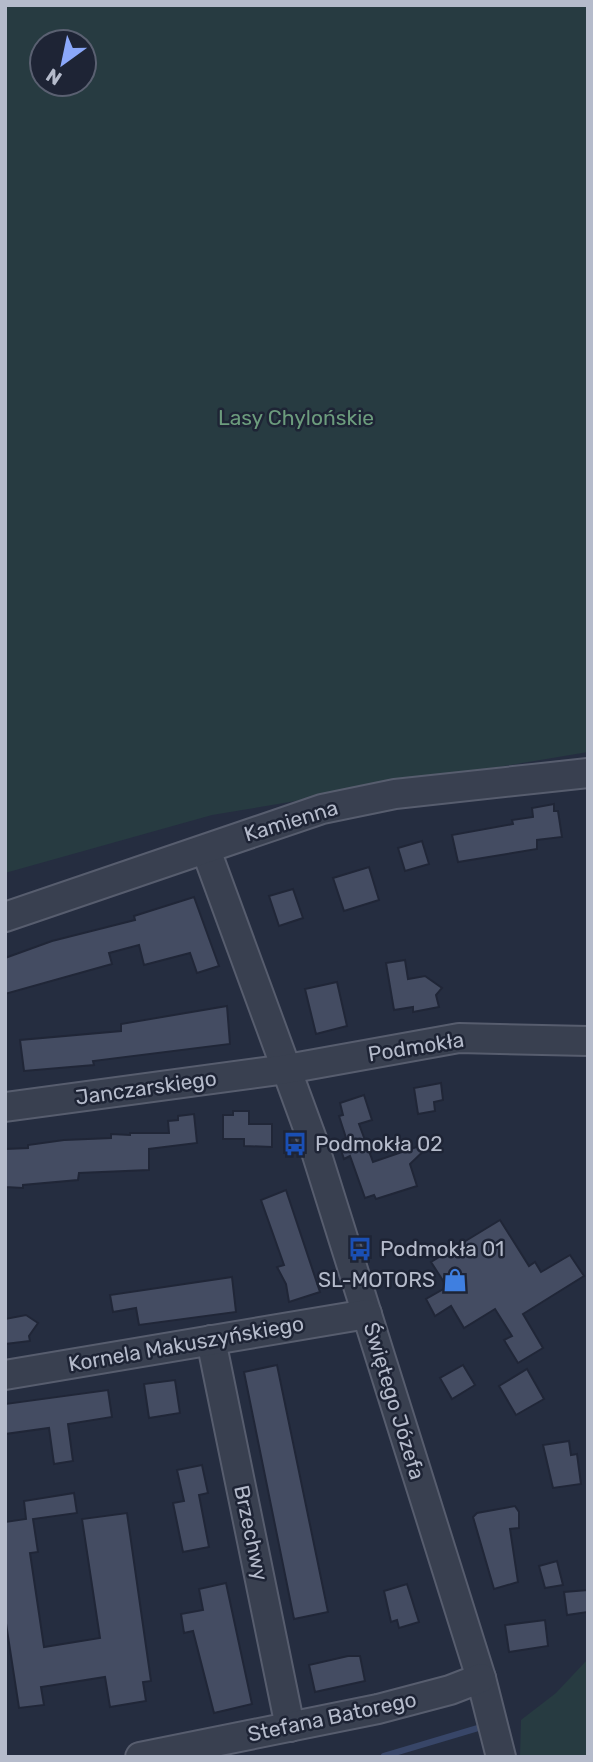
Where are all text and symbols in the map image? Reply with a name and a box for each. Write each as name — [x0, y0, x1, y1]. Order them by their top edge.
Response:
north arrow — [28, 28, 98, 98]
text: N — [42, 63, 66, 90]
park label: Lasy Chylońskie — [218, 405, 374, 430]
street label: Kamienna — [241, 794, 341, 847]
street label: Podmokła — [366, 1027, 466, 1066]
street label: Janczarskiego — [74, 1065, 218, 1110]
bus stop icon: Podmokła 02 — [281, 1130, 309, 1158]
place label: Podmokła 02 — [315, 1131, 443, 1156]
bus stop icon: Podmokła 01 — [346, 1235, 374, 1263]
place label: Podmokła 01 — [380, 1236, 504, 1261]
shop icon: SL-MOTORS — [441, 1266, 469, 1294]
place label: SL-MOTORS — [318, 1267, 435, 1292]
street label: Kornela Makuszyńskiego — [66, 1310, 306, 1377]
street label: Świętego Józefa — [359, 1319, 430, 1483]
street label: Brzechwy — [229, 1483, 274, 1583]
street label: Stefana Batorego — [245, 1686, 419, 1747]

